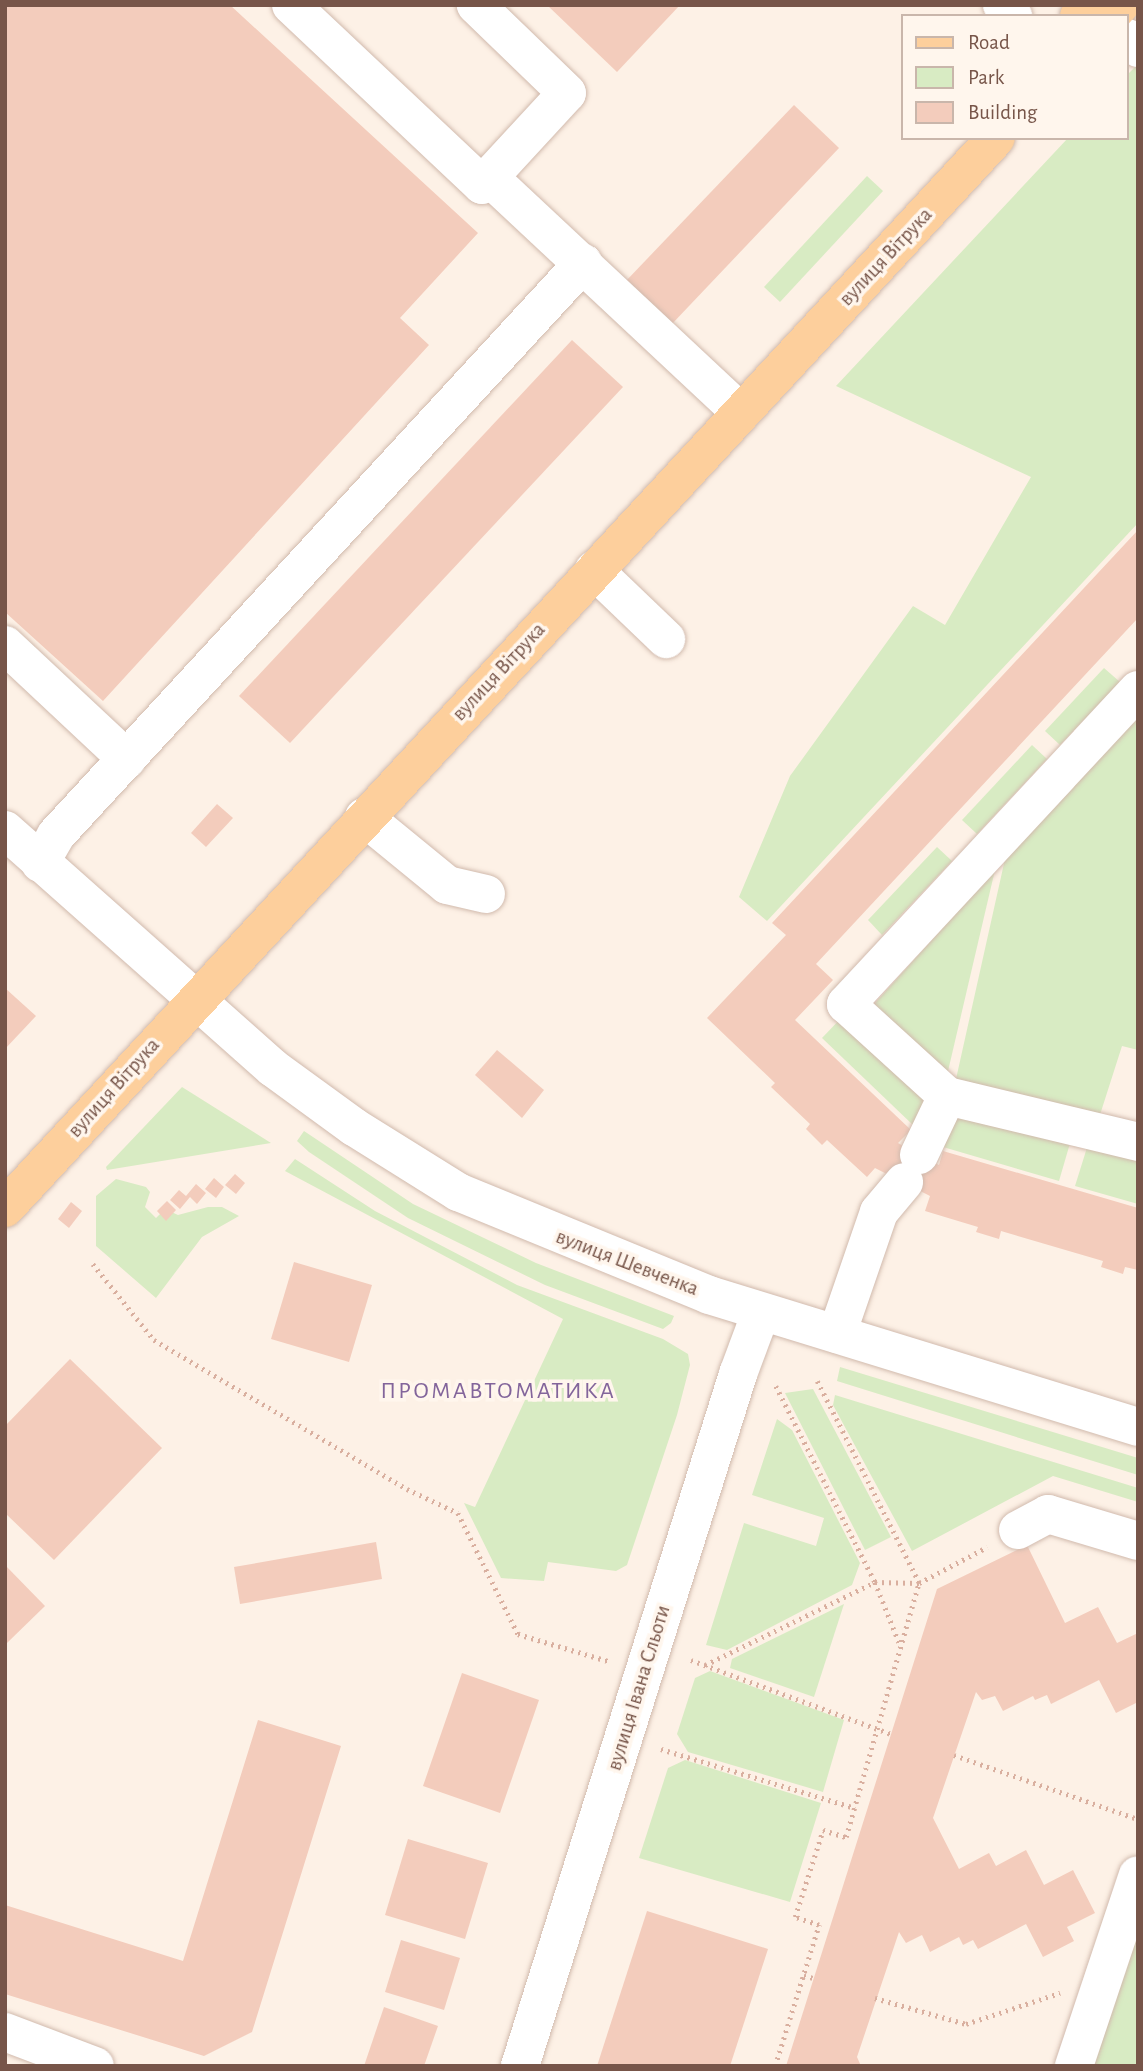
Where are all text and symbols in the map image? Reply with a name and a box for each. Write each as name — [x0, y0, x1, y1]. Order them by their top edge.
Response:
legend — [902, 14, 1129, 140]
text: Road — [968, 32, 1010, 53]
text: Park — [968, 67, 1004, 88]
text: Building — [968, 102, 1037, 123]
street label: вулиця Вітрука — [834, 203, 938, 311]
street label: вулиця Вітрука — [447, 618, 551, 726]
street label: вулиця Вітрука — [63, 1033, 165, 1143]
street label: вулиця Шевченка — [552, 1224, 702, 1302]
district label: ПРОМАВТОМАТИКА — [382, 1378, 614, 1406]
street label: вулиця Івана Сльоти — [602, 1602, 676, 1774]

